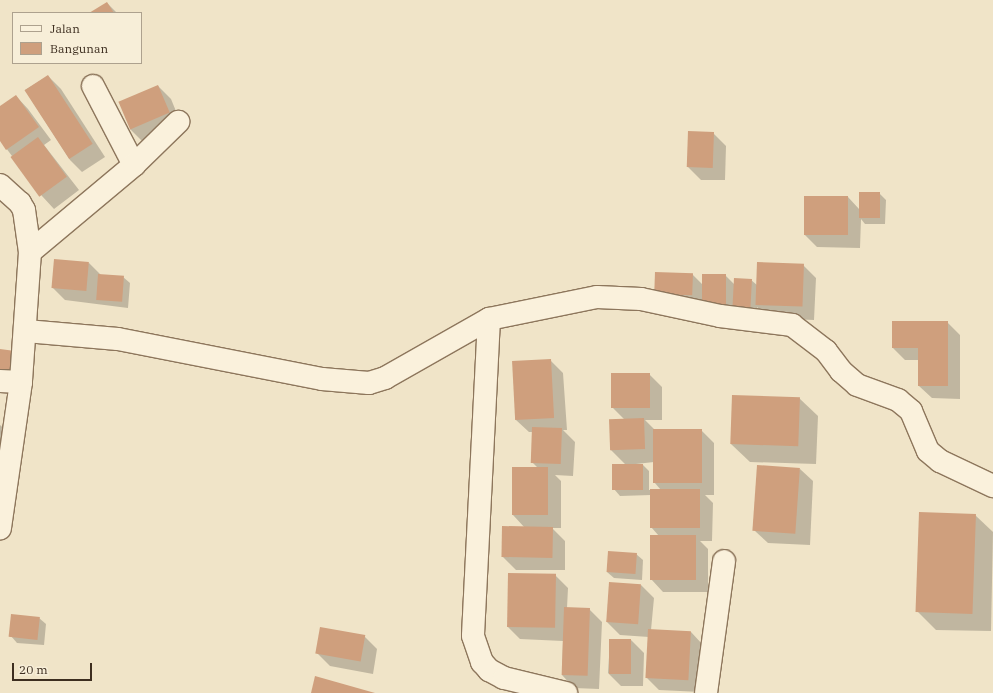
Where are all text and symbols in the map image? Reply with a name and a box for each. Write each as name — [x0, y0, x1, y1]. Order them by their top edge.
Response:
legend — [12, 12, 142, 64]
text: Jalan — [50, 21, 80, 36]
text: Bangunan — [50, 41, 108, 56]
scale bar — [14, 655, 94, 681]
text: 20 m — [19, 662, 48, 677]

